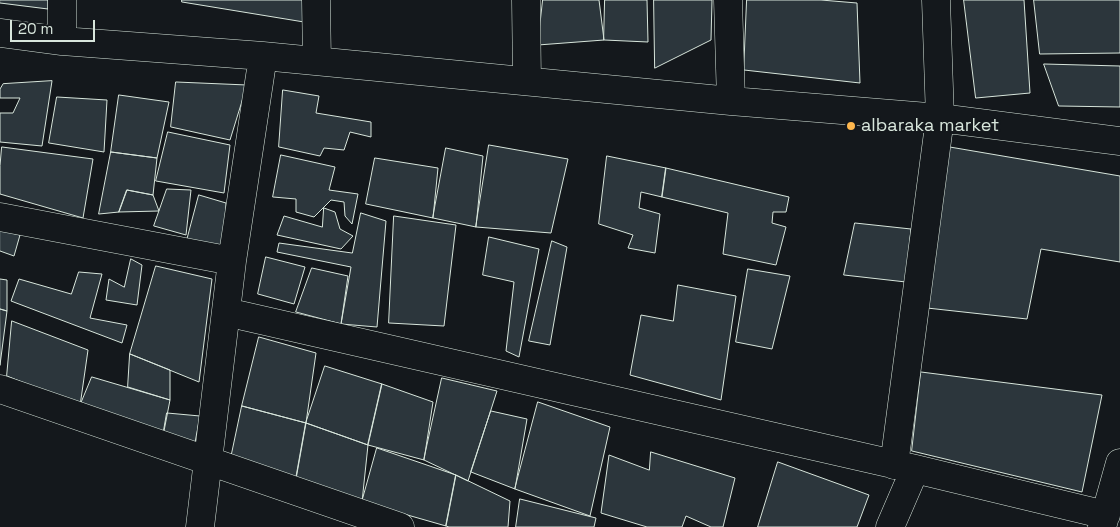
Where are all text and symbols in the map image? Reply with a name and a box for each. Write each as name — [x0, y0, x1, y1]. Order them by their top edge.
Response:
scale bar — [12, 10, 98, 42]
text: 20 m — [18, 19, 53, 38]
place label: albaraka market — [861, 115, 999, 137]
marker: albaraka market — [845, 120, 857, 132]

